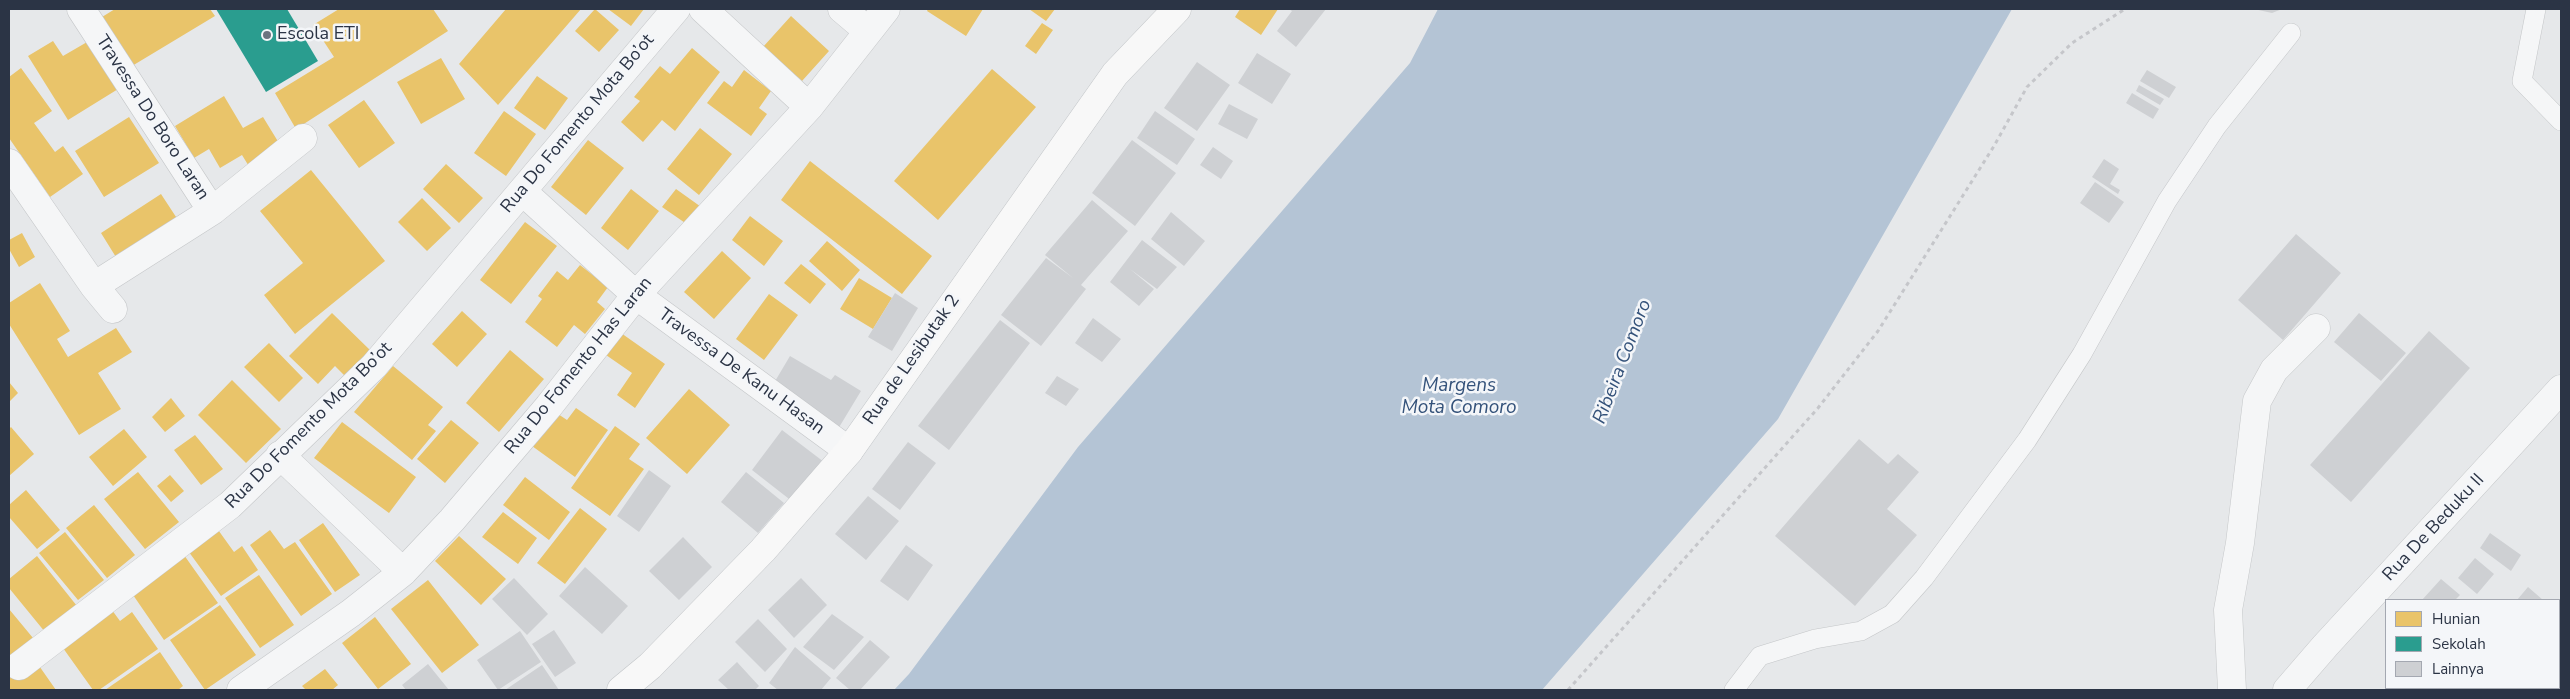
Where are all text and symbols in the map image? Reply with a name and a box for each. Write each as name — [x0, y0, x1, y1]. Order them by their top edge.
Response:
place label: Escola ETI — [277, 24, 359, 46]
marker: Escola ETI — [261, 29, 273, 41]
street label: Rua Do Fomento Mota Bo’ot — [497, 30, 659, 218]
street label: Travessa Do Boro Laran — [91, 32, 213, 204]
street label: Rua Do Fomento Has Laran — [501, 273, 657, 459]
street label: Rua de Lesibutak 2 — [859, 291, 965, 429]
water label: Ribeira Comoro — [1589, 297, 1657, 427]
street label: Travessa De Kanu Hasan — [654, 304, 828, 440]
street label: Rua Do Fomento Mota Bo’ot — [221, 338, 397, 514]
water label: Margens Mota Comoro — [1401, 375, 1517, 419]
street label: Rua De Beduku II — [2379, 470, 2489, 586]
legend — [2385, 599, 2560, 689]
text: Hunian — [2432, 609, 2480, 629]
text: Sekolah — [2432, 634, 2486, 654]
text: Lainnya — [2432, 659, 2484, 679]

